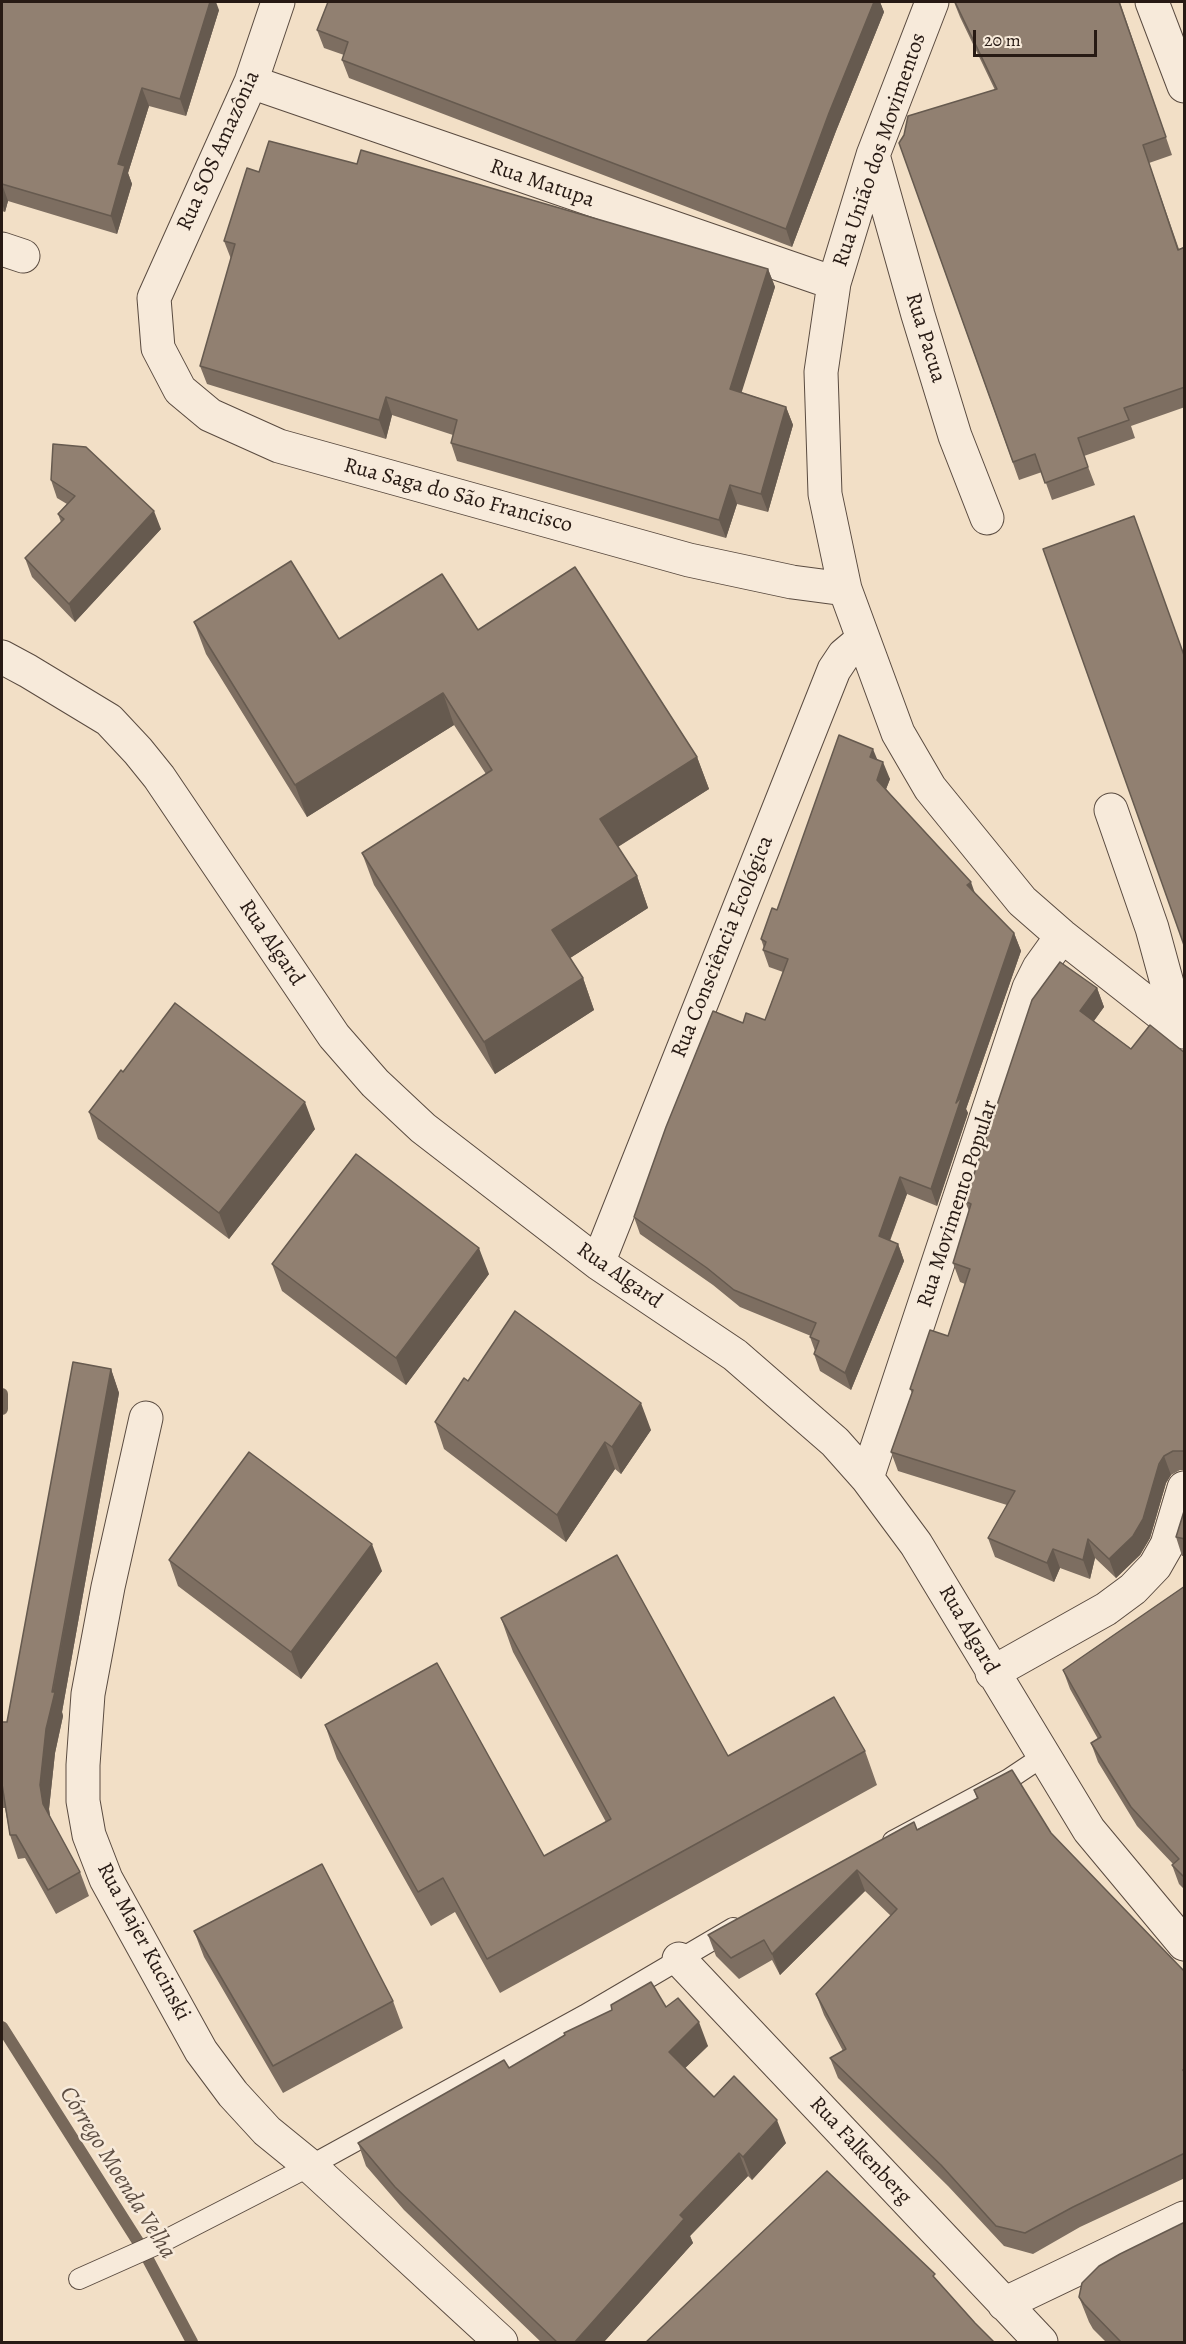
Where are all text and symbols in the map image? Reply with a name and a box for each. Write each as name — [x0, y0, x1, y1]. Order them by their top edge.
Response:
scale bar — [976, 18, 1100, 56]
text: 20 m — [984, 28, 1021, 52]
street label: Rua União dos Movimentos — [828, 30, 932, 270]
street label: Rua SOS Amazônia — [172, 67, 266, 235]
street label: Rua Matupa — [486, 154, 598, 214]
street label: Rua Pacua — [899, 290, 951, 386]
street label: Rua Saga do São Francisco — [341, 453, 575, 539]
street label: Rua Consciência Ecológica — [666, 832, 780, 1062]
street label: Rua Algard — [233, 895, 309, 991]
street label: Rua Movimento Popular — [912, 1097, 1004, 1311]
street label: Rua Algard — [571, 1237, 667, 1315]
street label: Rua Algard — [932, 1581, 1004, 1679]
street label: Rua Majer Kucinski — [90, 1859, 196, 2025]
water label: Córrego Moenda Velha — [52, 2081, 182, 2265]
street label: Rua Falkenberg — [803, 2091, 917, 2211]

